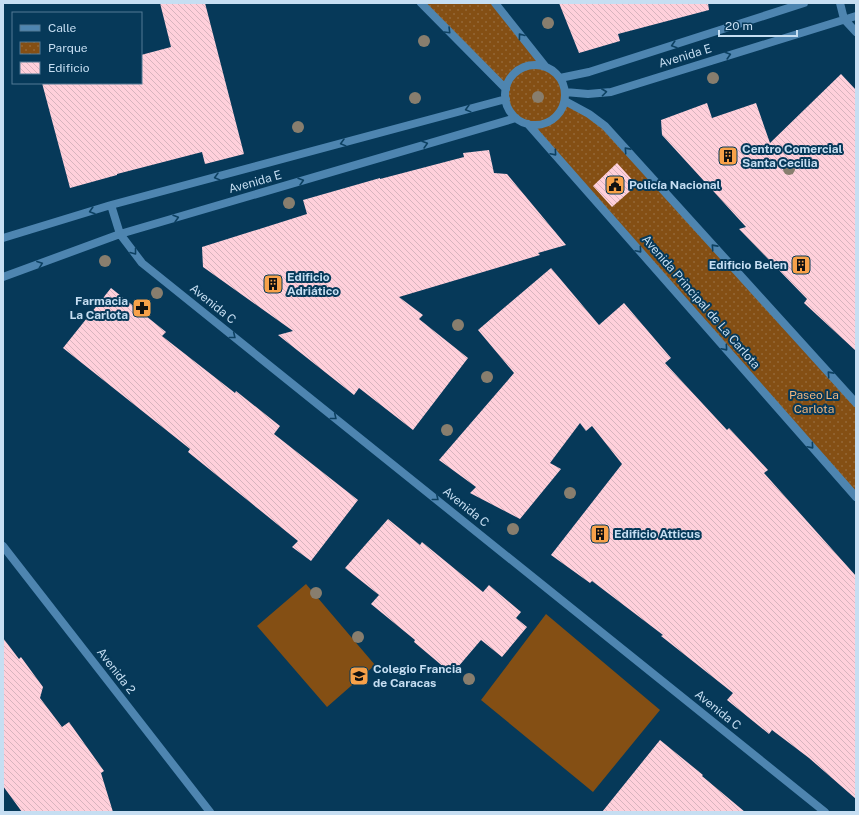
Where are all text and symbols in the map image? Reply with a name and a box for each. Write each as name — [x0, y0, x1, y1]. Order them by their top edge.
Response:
legend — [12, 12, 142, 84]
scale bar — [719, 12, 797, 38]
text: 20 m — [725, 19, 753, 33]
text: Calle — [48, 21, 77, 35]
one-way arrow — [443, 26, 451, 34]
one-way arrow — [519, 33, 526, 40]
one-way arrow — [670, 40, 677, 49]
text: Parque — [48, 41, 88, 55]
street label: Avenida E — [657, 41, 713, 71]
one-way arrow — [725, 51, 732, 60]
text: Edificio — [48, 61, 90, 75]
one-way arrow — [601, 88, 607, 97]
one-way arrow — [465, 104, 472, 113]
one-way arrow — [340, 138, 347, 147]
one-way arrow — [422, 140, 429, 149]
place label: Centro Comercial Santa Cecilia — [742, 142, 843, 170]
building icon: Centro Comercial Santa Cecilia — [717, 145, 739, 167]
one-way arrow — [549, 148, 556, 156]
one-way arrow — [624, 148, 631, 155]
street label: Avenida E — [227, 168, 283, 196]
one-way arrow — [214, 172, 221, 180]
public building icon: Policía Nacional — [604, 174, 626, 196]
one-way arrow — [297, 177, 304, 186]
place label: Policía Nacional — [629, 178, 720, 192]
one-way arrow — [89, 206, 96, 215]
one-way arrow — [172, 214, 179, 223]
street label: Avenida Principal de La Carlota — [639, 232, 763, 372]
one-way arrow — [712, 244, 719, 251]
one-way arrow — [635, 246, 642, 253]
one-way arrow — [129, 247, 136, 254]
building icon: Edificio Belen — [790, 254, 812, 276]
place label: Edificio Belen — [709, 258, 787, 272]
one-way arrow — [36, 260, 43, 268]
place label: Edificio Adriático — [287, 270, 339, 298]
building icon: Edificio Adriático — [262, 273, 284, 295]
street label: Avenida C — [187, 281, 239, 327]
place label: Farmacia La Carlota — [69, 294, 128, 322]
pharmacy icon: Farmacia La Carlota — [131, 297, 153, 319]
one-way arrow — [228, 331, 236, 338]
one-way arrow — [721, 343, 728, 351]
one-way arrow — [827, 371, 834, 379]
park label: Paseo La Carlota — [789, 388, 839, 416]
one-way arrow — [330, 412, 337, 419]
one-way arrow — [806, 441, 813, 448]
street label: Avenida C — [440, 484, 492, 530]
one-way arrow — [431, 494, 438, 501]
building icon: Edificio Atticus — [589, 523, 611, 545]
place label: Edificio Atticus — [614, 527, 700, 541]
street label: Avenida 2 — [94, 645, 138, 697]
place label: Colegio Francia de Caracas — [373, 662, 462, 690]
school or university icon: Colegio Francia de Caracas — [348, 665, 370, 687]
street label: Avenida C — [692, 687, 744, 733]

